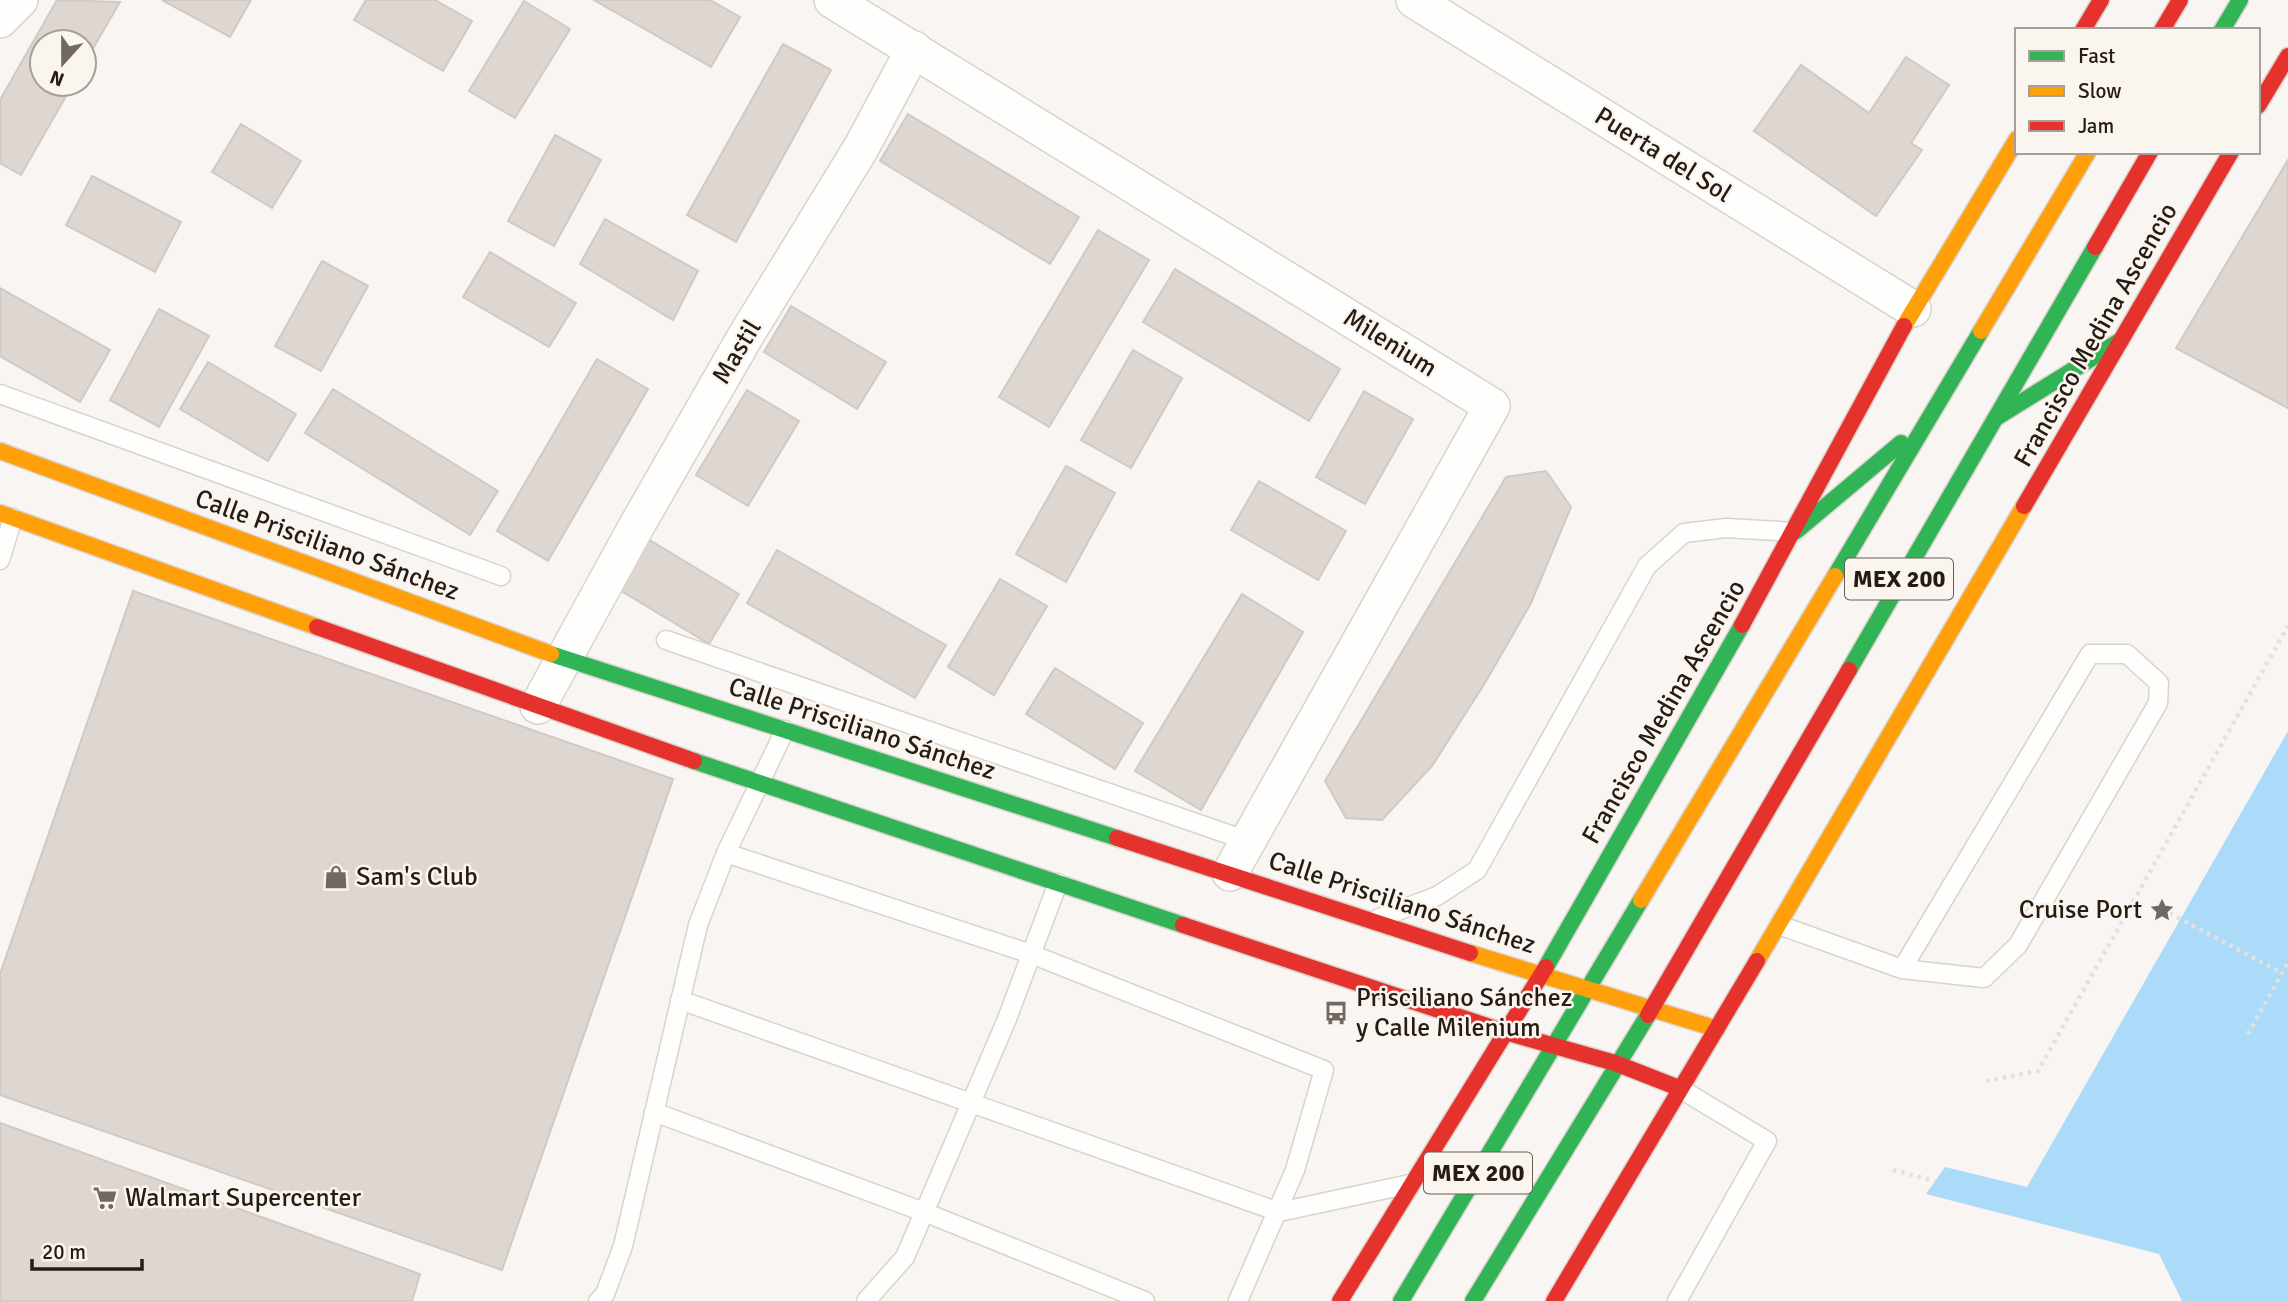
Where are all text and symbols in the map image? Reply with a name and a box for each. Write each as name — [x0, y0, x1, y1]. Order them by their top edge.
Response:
north arrow — [28, 28, 98, 98]
legend — [2015, 28, 2260, 154]
text: Fast — [2078, 43, 2115, 69]
text: N — [47, 64, 68, 92]
text: Slow — [2078, 78, 2122, 104]
street label: Puerta del Sol — [1589, 100, 1737, 210]
text: Jam — [2078, 113, 2114, 139]
street label: Francisco Medina Ascencio — [2007, 197, 2185, 473]
street label: Milenium — [1337, 302, 1443, 384]
street label: Mastil — [705, 314, 769, 390]
street label: Calle Prisciliano Sánchez — [191, 482, 463, 608]
road number: MEX 200 — [1845, 558, 1953, 600]
street label: Francisco Medina Ascencio — [1575, 574, 1753, 850]
street label: Calle Prisciliano Sánchez — [725, 671, 999, 787]
street label: Calle Prisciliano Sánchez — [1265, 845, 1539, 961]
place label: Sam's Club — [356, 861, 478, 893]
shop icon: Sam's Club — [322, 863, 350, 891]
place label: Cruise Port — [2019, 894, 2142, 926]
place icon: Cruise Port — [2148, 896, 2176, 924]
place label: Prisciliano Sánchez y Calle Milenium — [1356, 982, 1572, 1044]
bus stop icon: Prisciliano Sánchez y Calle Milenium — [1322, 999, 1350, 1027]
road number: MEX 200 — [1424, 1153, 1532, 1194]
place label: Walmart Supercenter — [125, 1182, 362, 1214]
supermarket icon: Walmart Supercenter — [91, 1184, 119, 1212]
scale bar — [32, 1228, 142, 1272]
text: 20 m — [42, 1239, 86, 1265]

